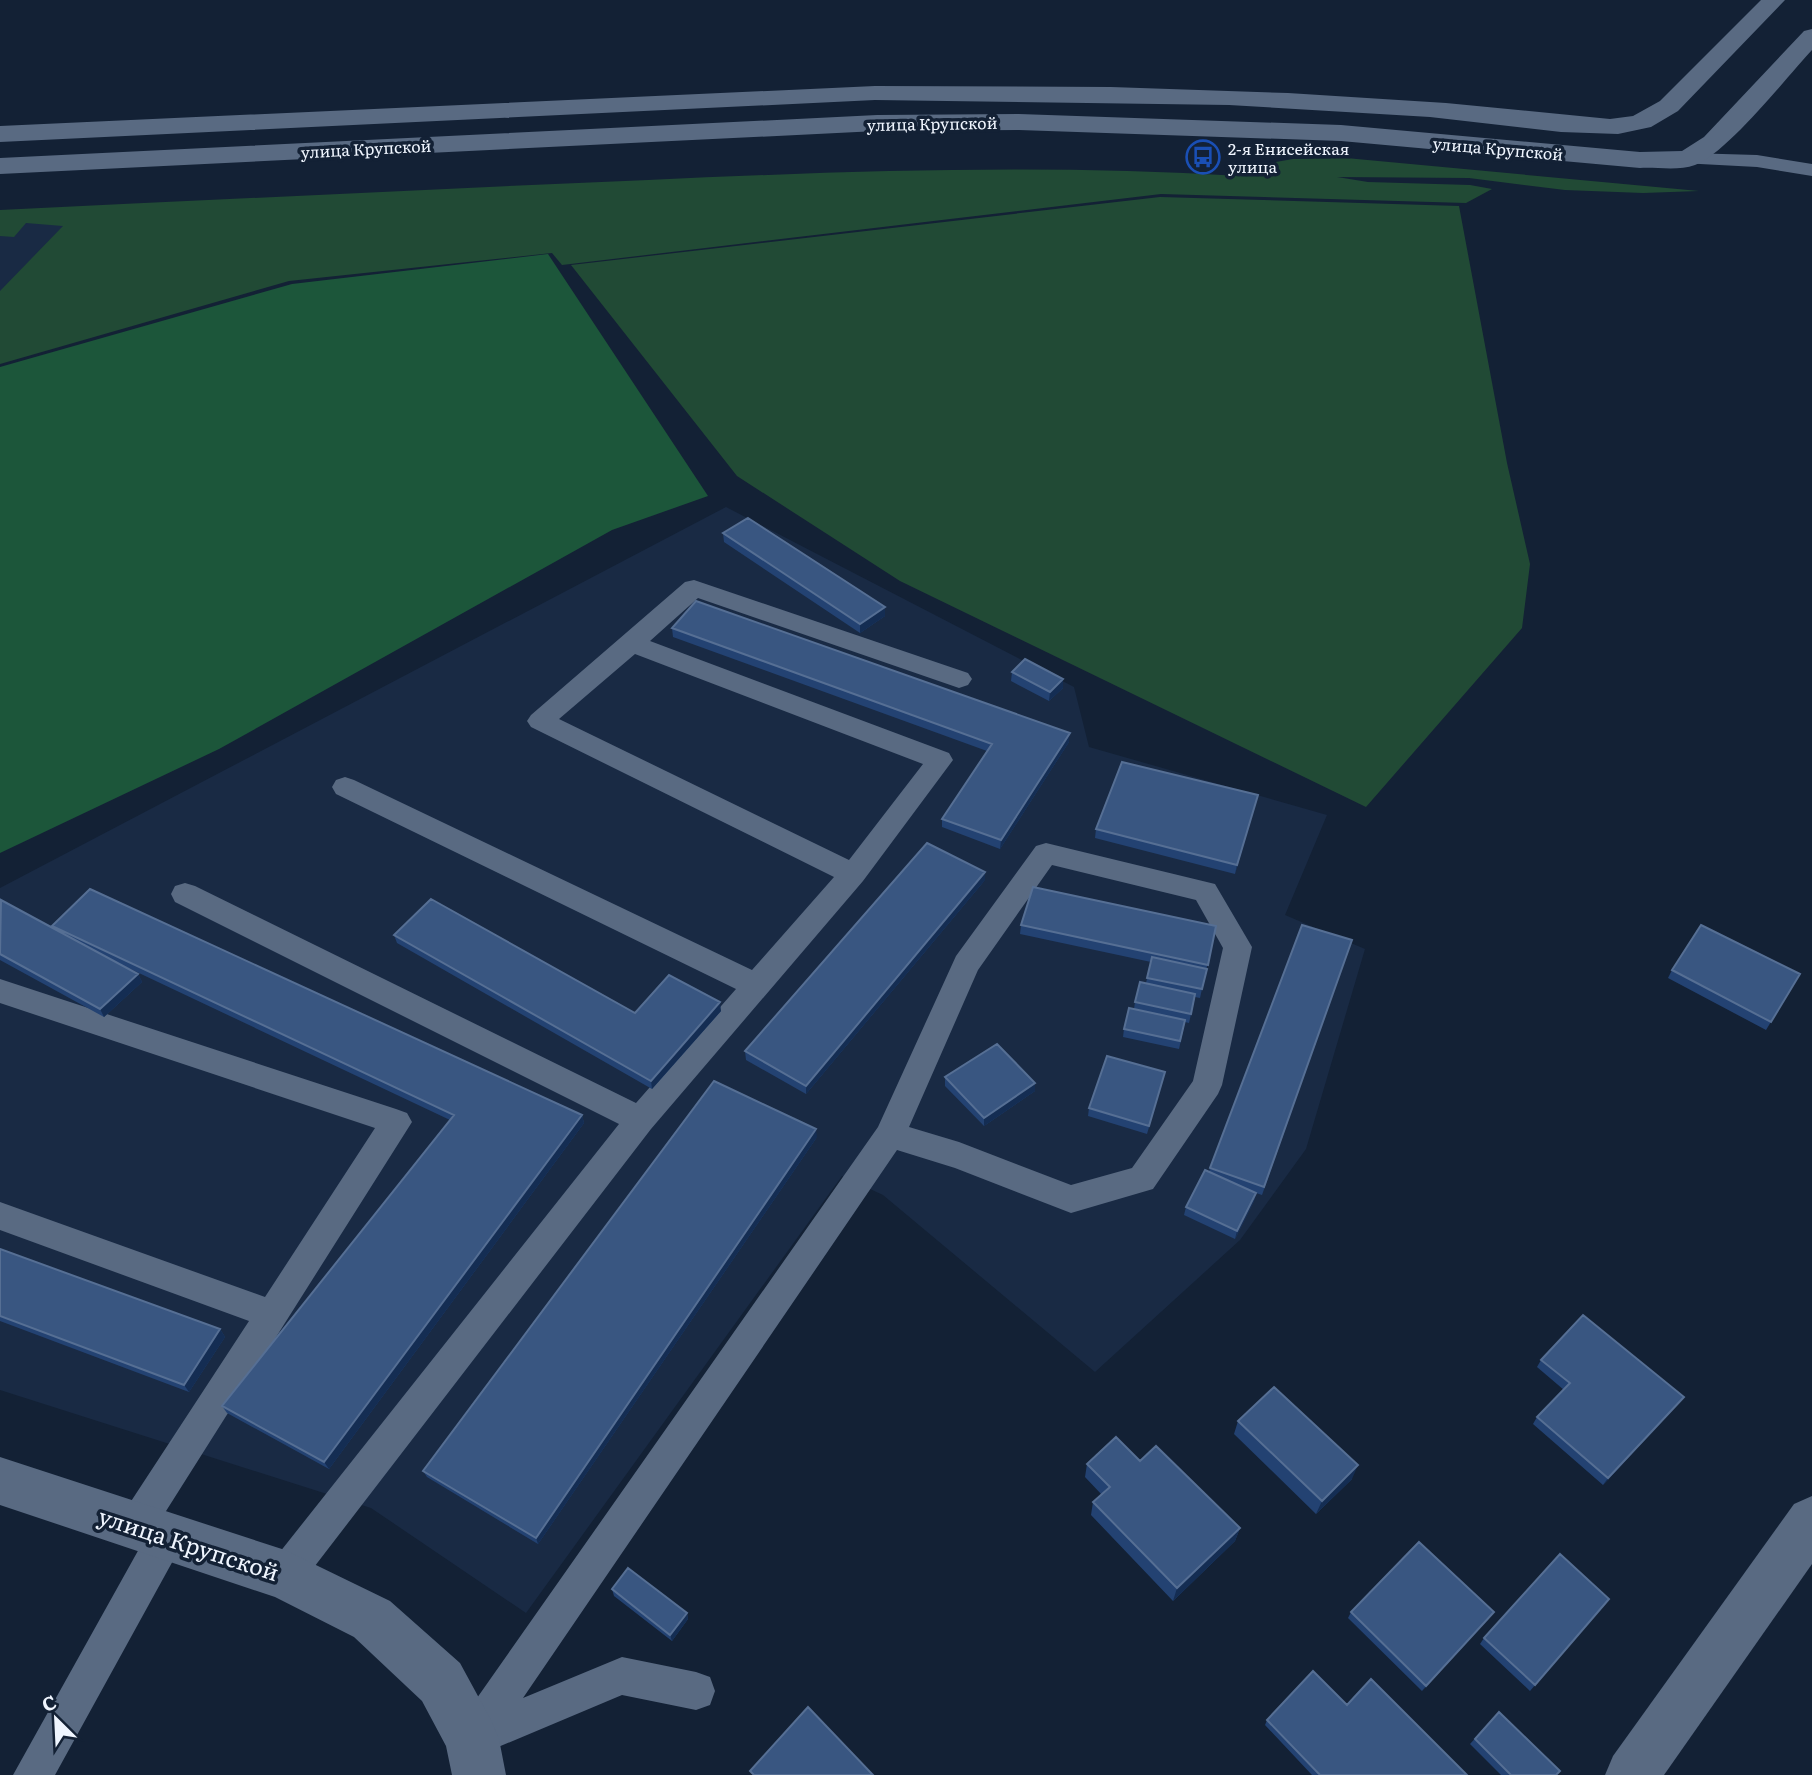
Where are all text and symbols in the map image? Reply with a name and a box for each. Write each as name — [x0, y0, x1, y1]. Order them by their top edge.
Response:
street label: улица Крупской — [866, 110, 998, 136]
street label: улица Крупской — [1432, 130, 1564, 166]
street label: улица Крупской — [300, 133, 432, 163]
place label: 2-я Енисейская улица — [1228, 136, 1349, 178]
bus stop icon: 2-я Енисейская улица — [1184, 138, 1222, 176]
street label: улица Крупской — [94, 1498, 284, 1588]
north arrow — [21, 1684, 91, 1754]
text: С — [37, 1687, 61, 1718]

